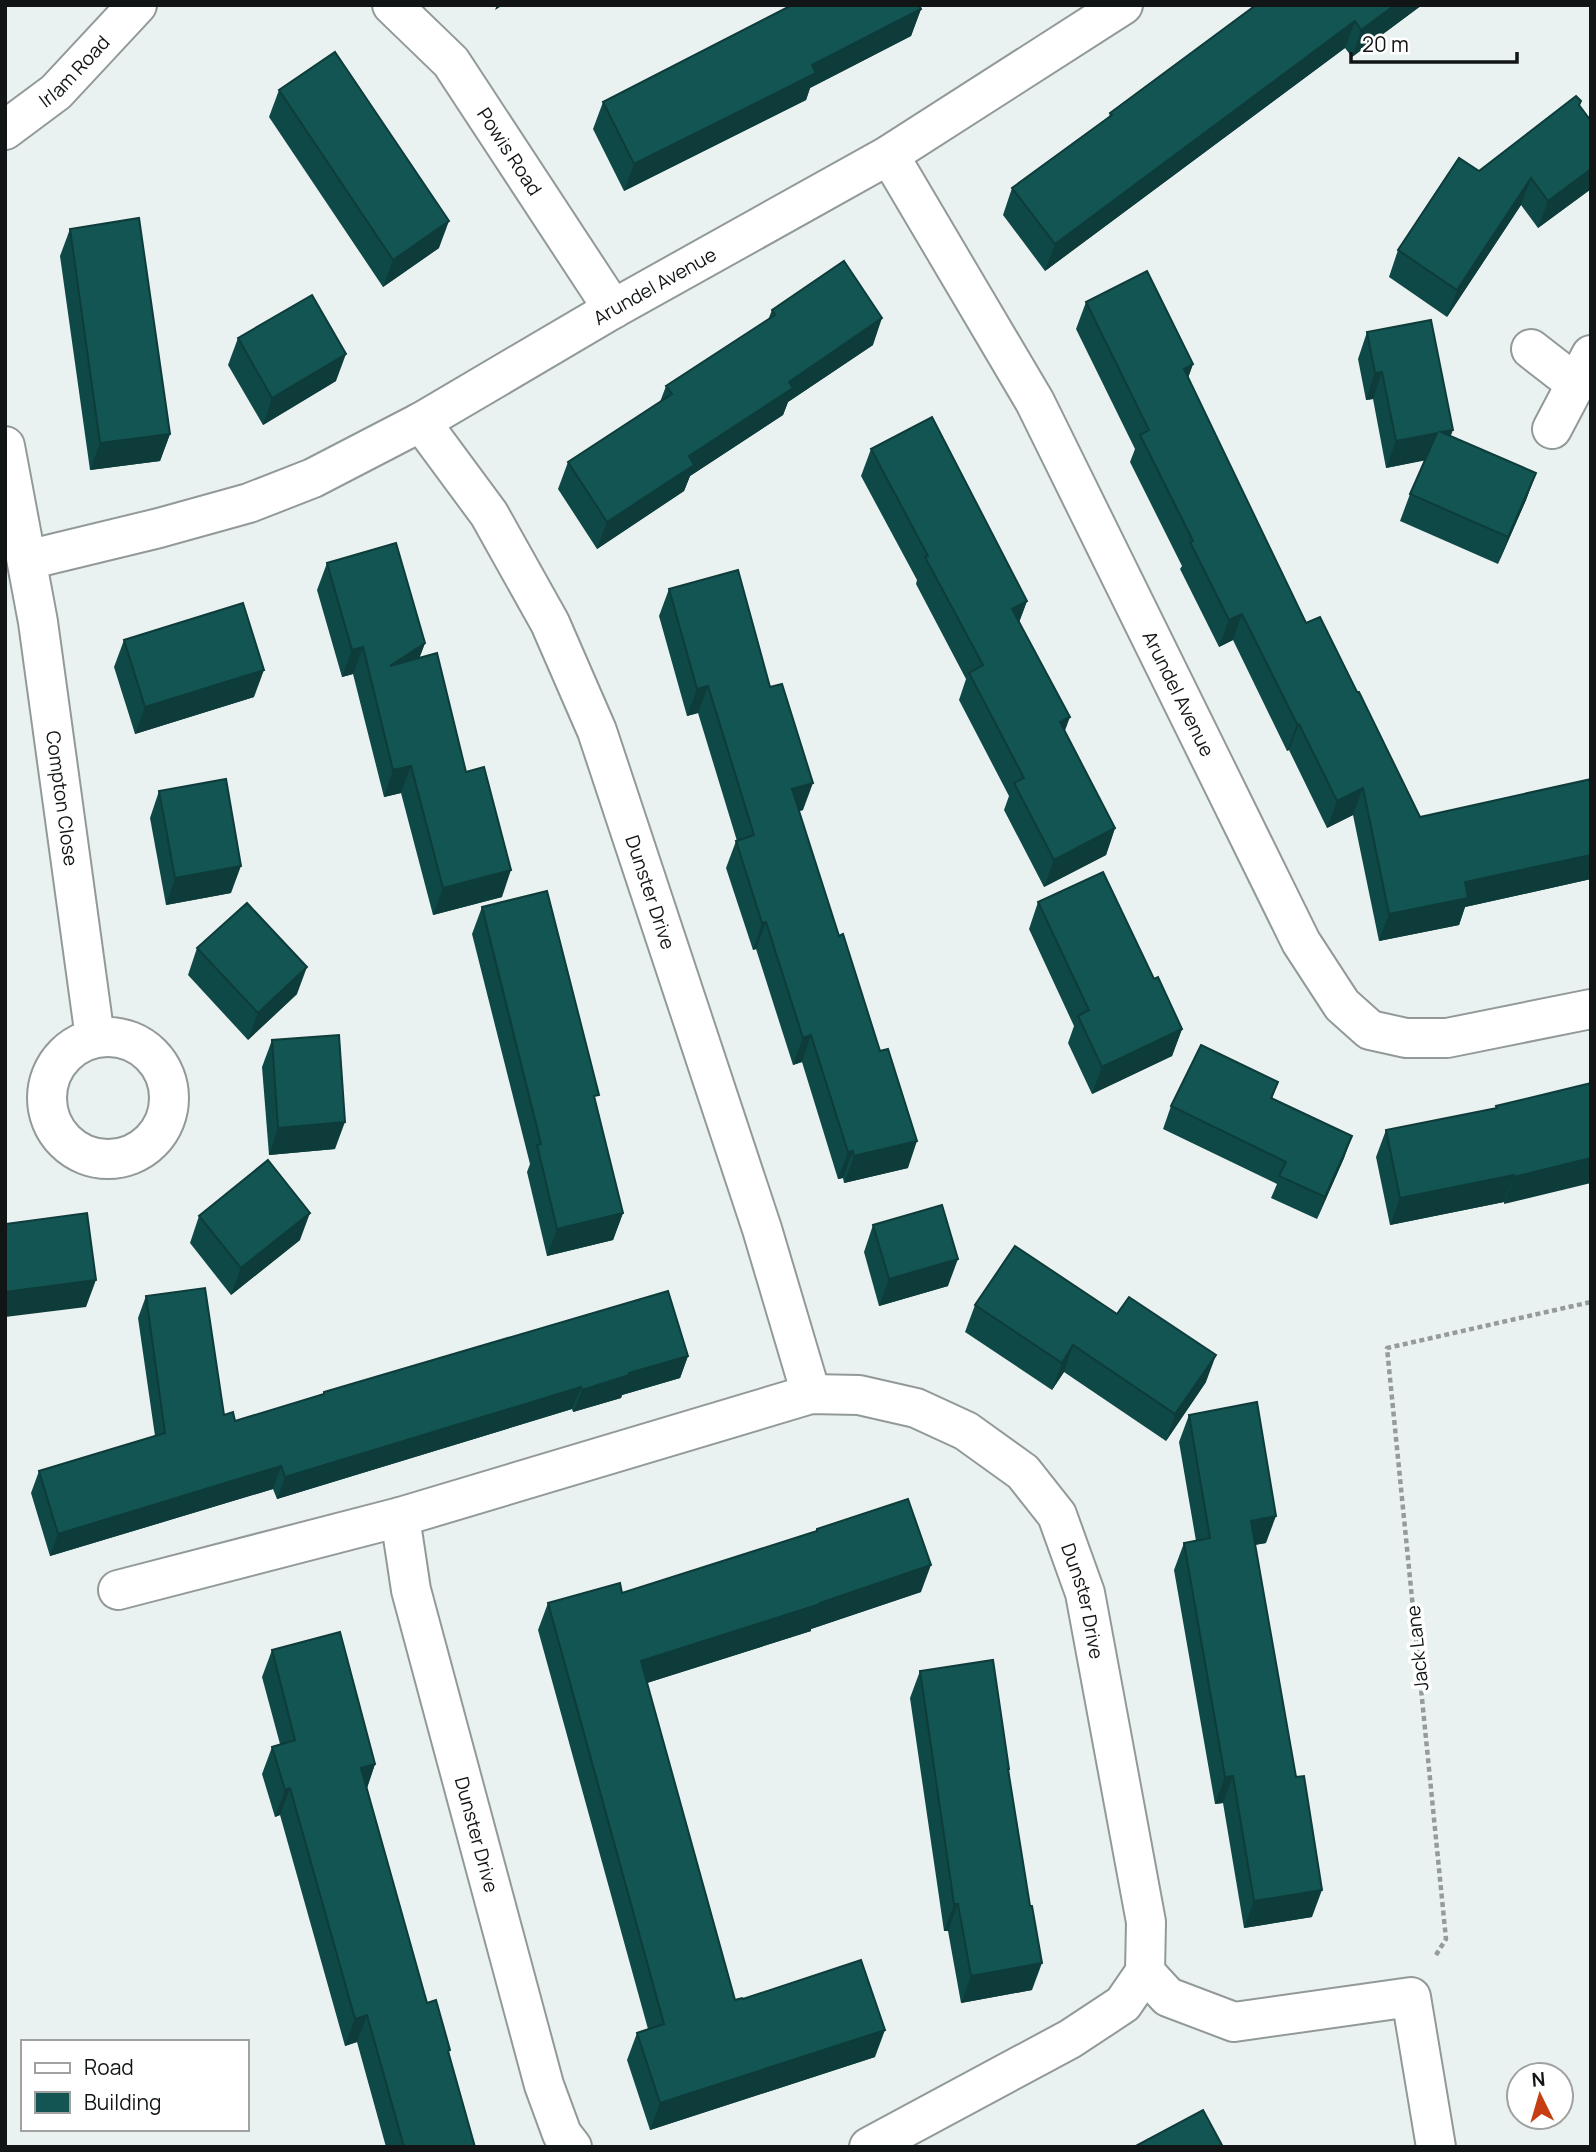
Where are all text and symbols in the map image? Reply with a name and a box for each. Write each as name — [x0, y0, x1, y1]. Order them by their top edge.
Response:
scale bar — [1351, 21, 1517, 65]
street label: Irlam Road — [34, 30, 115, 113]
text: 20 m — [1362, 30, 1409, 58]
street label: Powis Road — [471, 102, 548, 200]
street label: Arundel Avenue — [588, 241, 721, 331]
street label: Arundel Avenue — [1137, 626, 1221, 761]
street label: Compton Close — [40, 729, 84, 867]
street label: Dunster Drive — [619, 832, 681, 953]
street label: Dunster Drive — [1055, 1540, 1110, 1661]
street label: Jack Lane — [1400, 1604, 1434, 1692]
street label: Dunster Drive — [449, 1774, 505, 1895]
legend — [21, 2040, 248, 2131]
text: Road — [84, 2053, 134, 2081]
north arrow — [1505, 2061, 1575, 2131]
text: N — [1531, 2066, 1546, 2093]
text: Building — [84, 2088, 161, 2116]

